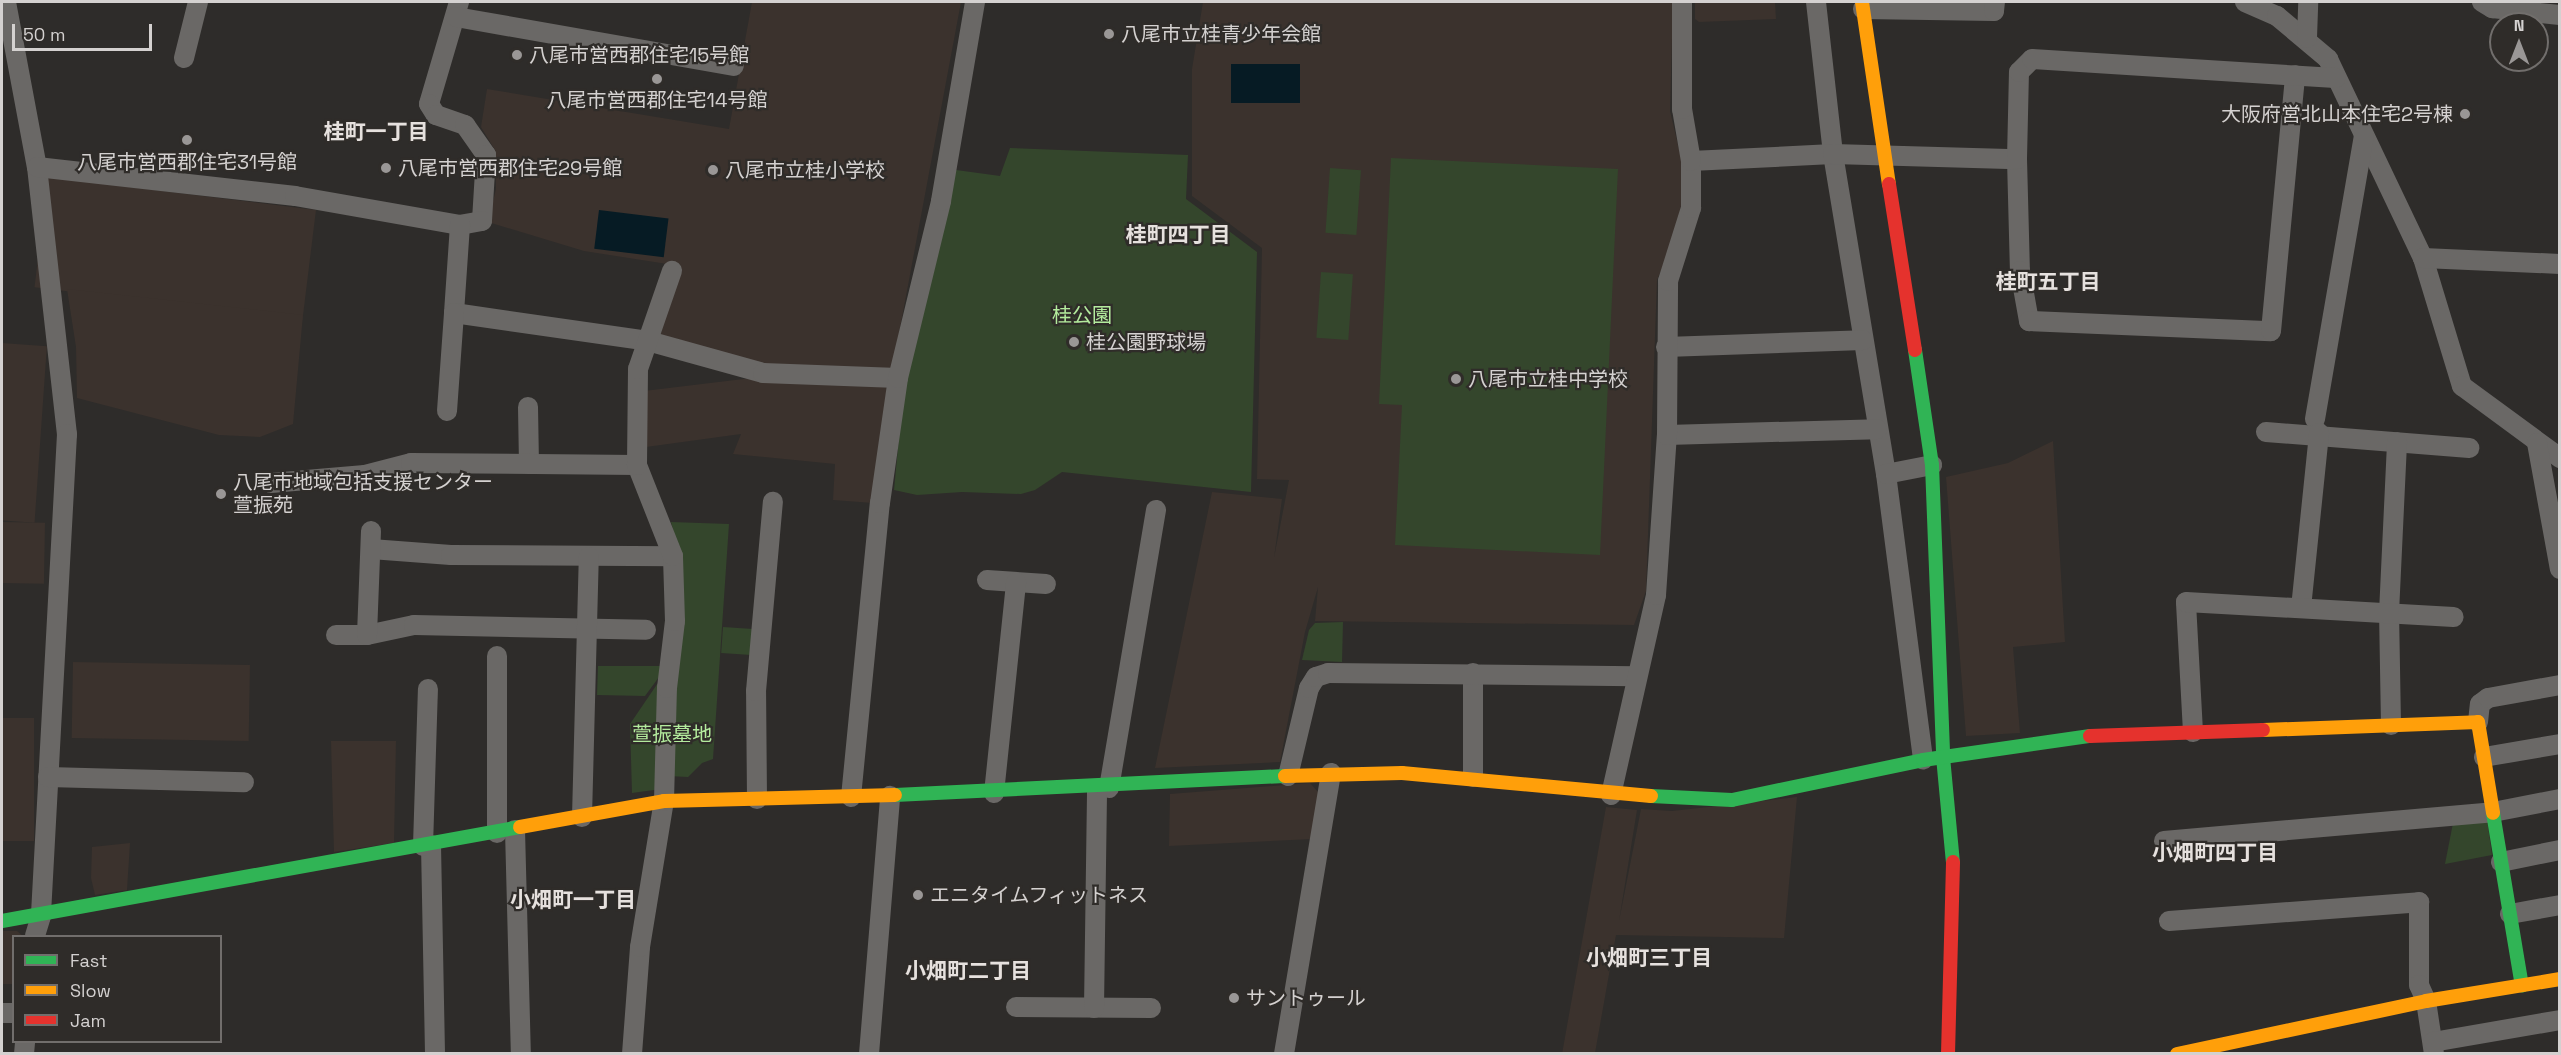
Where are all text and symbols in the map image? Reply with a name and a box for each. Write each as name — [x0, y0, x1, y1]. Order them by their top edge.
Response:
scale bar — [15, 12, 154, 50]
north arrow — [2489, 12, 2549, 72]
text: N — [2514, 15, 2524, 36]
place label: 八尾市立桂青少年会館 — [1121, 22, 1321, 46]
text: 50 m — [23, 23, 65, 46]
marker: 八尾市立桂青少年会館 — [1102, 27, 1116, 41]
place label: 八尾市営西郡住宅15号館 — [529, 43, 749, 67]
marker: 八尾市営西郡住宅15号館 — [510, 48, 524, 62]
marker: 八尾市営西郡住宅14号館 — [650, 72, 664, 86]
place label: 八尾市営西郡住宅14号館 — [547, 88, 767, 112]
place label: 大阪府営北山本住宅2号棟 — [2221, 102, 2453, 126]
marker: 大阪府営北山本住宅2号棟 — [2458, 107, 2472, 121]
district label: 桂町一丁目 — [324, 119, 428, 145]
marker: 八尾市営西郡住宅31号館 — [180, 133, 194, 147]
place label: 八尾市営西郡住宅31号館 — [77, 150, 297, 174]
place label: 八尾市営西郡住宅29号館 — [398, 156, 622, 180]
place label: 八尾市立桂小学校 — [725, 158, 885, 182]
marker: 八尾市営西郡住宅29号館 — [379, 161, 393, 175]
marker: 八尾市立桂小学校 — [706, 163, 720, 177]
district label: 桂町四丁目 — [1126, 222, 1230, 248]
district label: 桂町五丁目 — [1996, 269, 2100, 295]
park label: 桂公園 — [1052, 303, 1112, 327]
place label: 桂公園野球場 — [1086, 330, 1206, 354]
marker: 桂公園野球場 — [1067, 335, 1081, 349]
place label: 八尾市立桂中学校 — [1468, 367, 1628, 391]
marker: 八尾市立桂中学校 — [1449, 372, 1463, 386]
place label: 八尾市地域包括支援センター 萱振苑 — [233, 470, 493, 517]
marker: 八尾市地域包括支援センター 萱振苑 — [214, 487, 228, 501]
park label: 萱振墓地 — [632, 722, 712, 746]
district label: 小畑町四丁目 — [2152, 840, 2278, 866]
place label: エニタイムフィットネス — [930, 883, 1150, 907]
district label: 小畑町一丁目 — [510, 887, 636, 913]
marker: エニタイムフィットネス — [911, 888, 925, 902]
legend — [12, 935, 222, 1043]
district label: 小畑町三丁目 — [1586, 945, 1712, 971]
text: Fast — [70, 949, 107, 972]
district label: 小畑町二丁目 — [905, 958, 1031, 984]
text: Slow — [70, 979, 111, 1002]
place label: サントゥール — [1246, 986, 1366, 1010]
marker: サントゥール — [1227, 991, 1241, 1005]
text: Jam — [70, 1009, 106, 1032]

